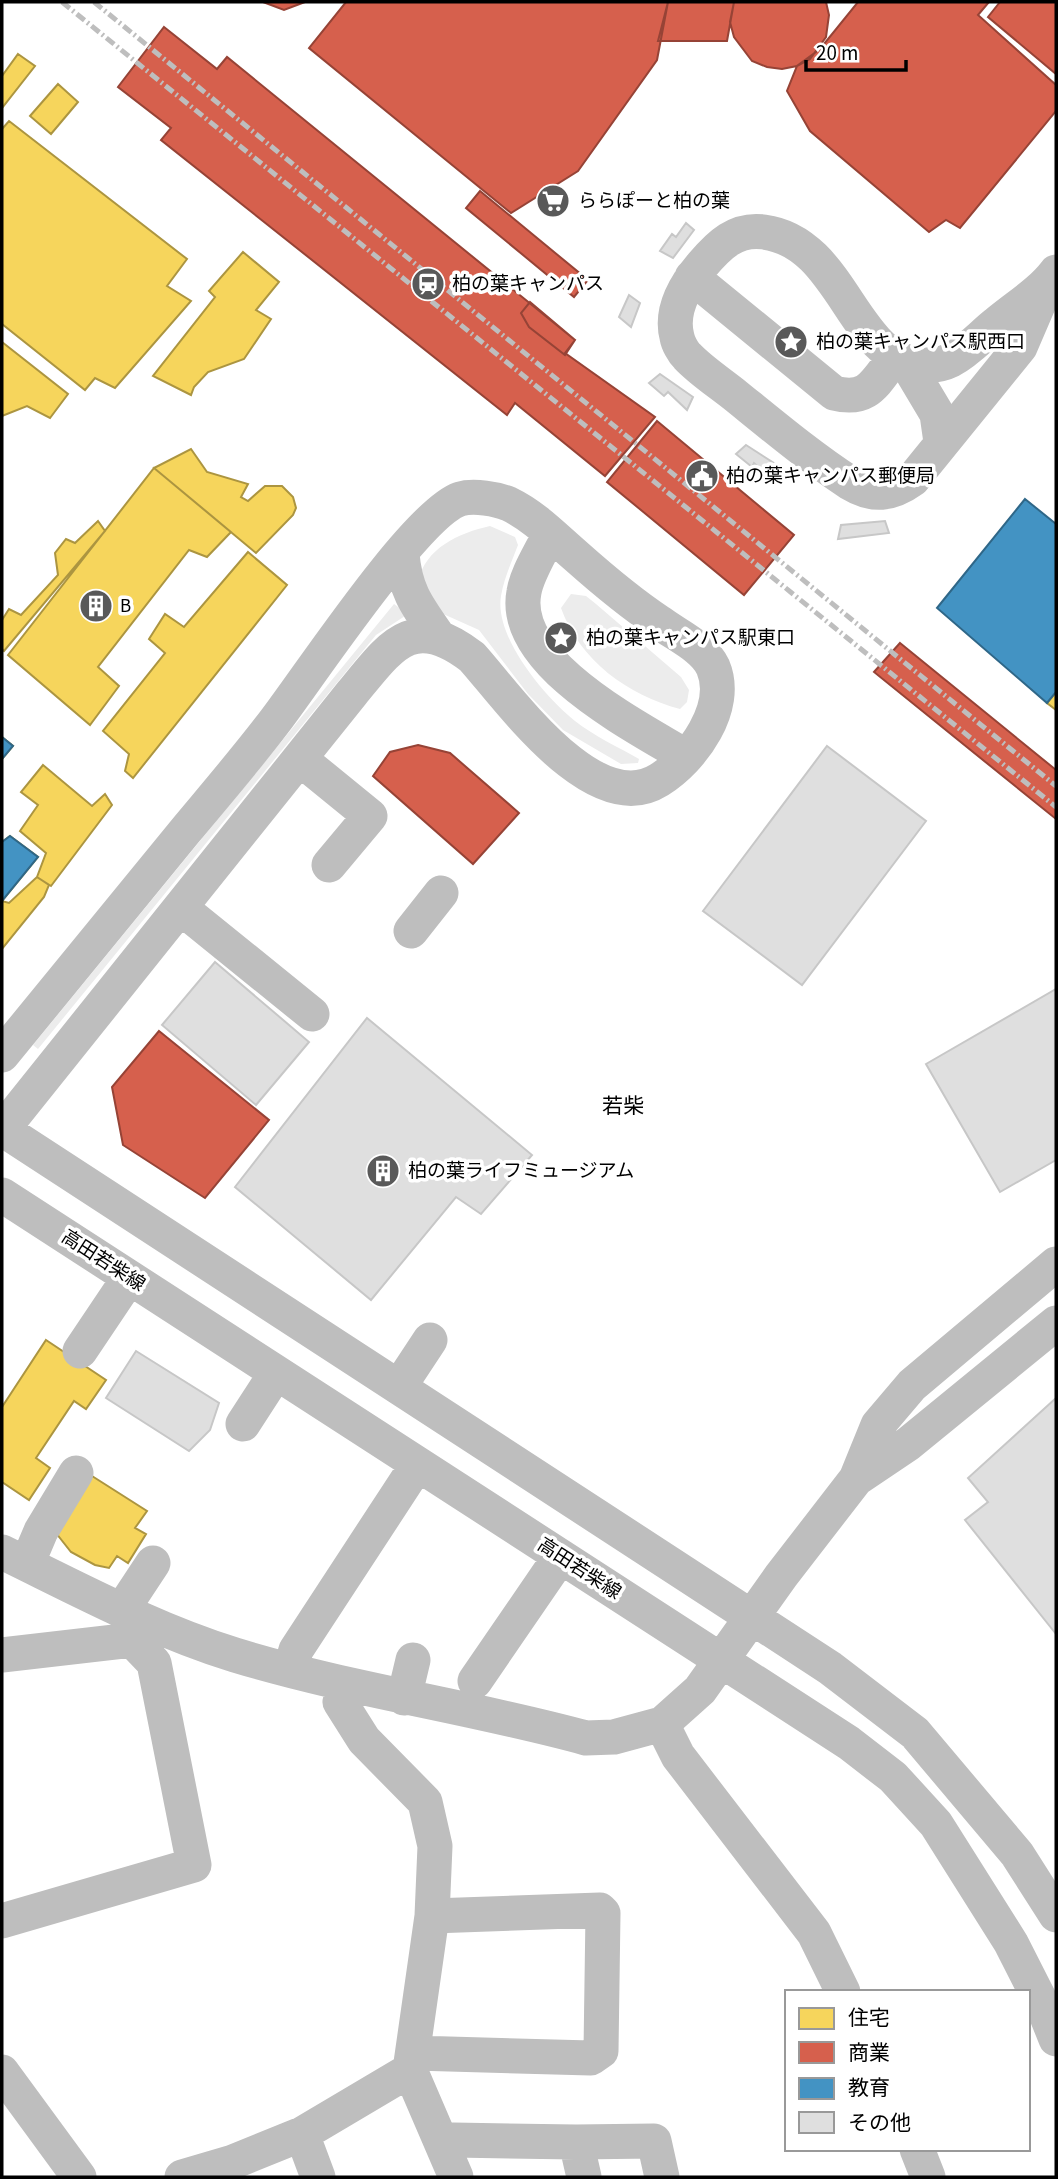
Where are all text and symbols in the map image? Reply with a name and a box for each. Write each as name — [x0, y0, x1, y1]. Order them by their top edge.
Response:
scale bar — [806, 28, 906, 72]
text: 20 m — [816, 38, 858, 68]
supermarket icon: ららぽーと柏の葉 — [534, 182, 572, 220]
place label: ららぽーと柏の葉 — [578, 188, 730, 215]
station icon: 柏の葉キャンパス — [409, 265, 447, 303]
place label: 柏の葉キャンパス — [452, 271, 604, 298]
place icon: 柏の葉キャンパス駅西口 — [772, 323, 810, 361]
place label: 柏の葉キャンパス駅西口 — [816, 329, 1025, 356]
public building icon: 柏の葉キャンパス郵便局 — [683, 457, 721, 495]
place label: 柏の葉キャンパス郵便局 — [726, 463, 935, 490]
building icon: B — [77, 587, 115, 625]
place label: B — [120, 593, 131, 620]
place icon: 柏の葉キャンパス駅東口 — [542, 619, 580, 657]
place label: 柏の葉キャンパス駅東口 — [586, 625, 795, 652]
district label: 若柴 — [602, 1091, 644, 1121]
building icon: 柏の葉ライフミュージアム — [364, 1152, 402, 1190]
place label: 柏の葉ライフミュージアム — [408, 1158, 634, 1185]
street label: 高田若柴線 — [56, 1224, 150, 1298]
street label: 高田若柴線 — [532, 1532, 626, 1606]
legend — [785, 1990, 1030, 2151]
text: 住宅 — [848, 2003, 890, 2033]
text: 商業 — [848, 2038, 890, 2068]
text: 教育 — [848, 2073, 890, 2103]
text: その他 — [848, 2108, 911, 2138]

